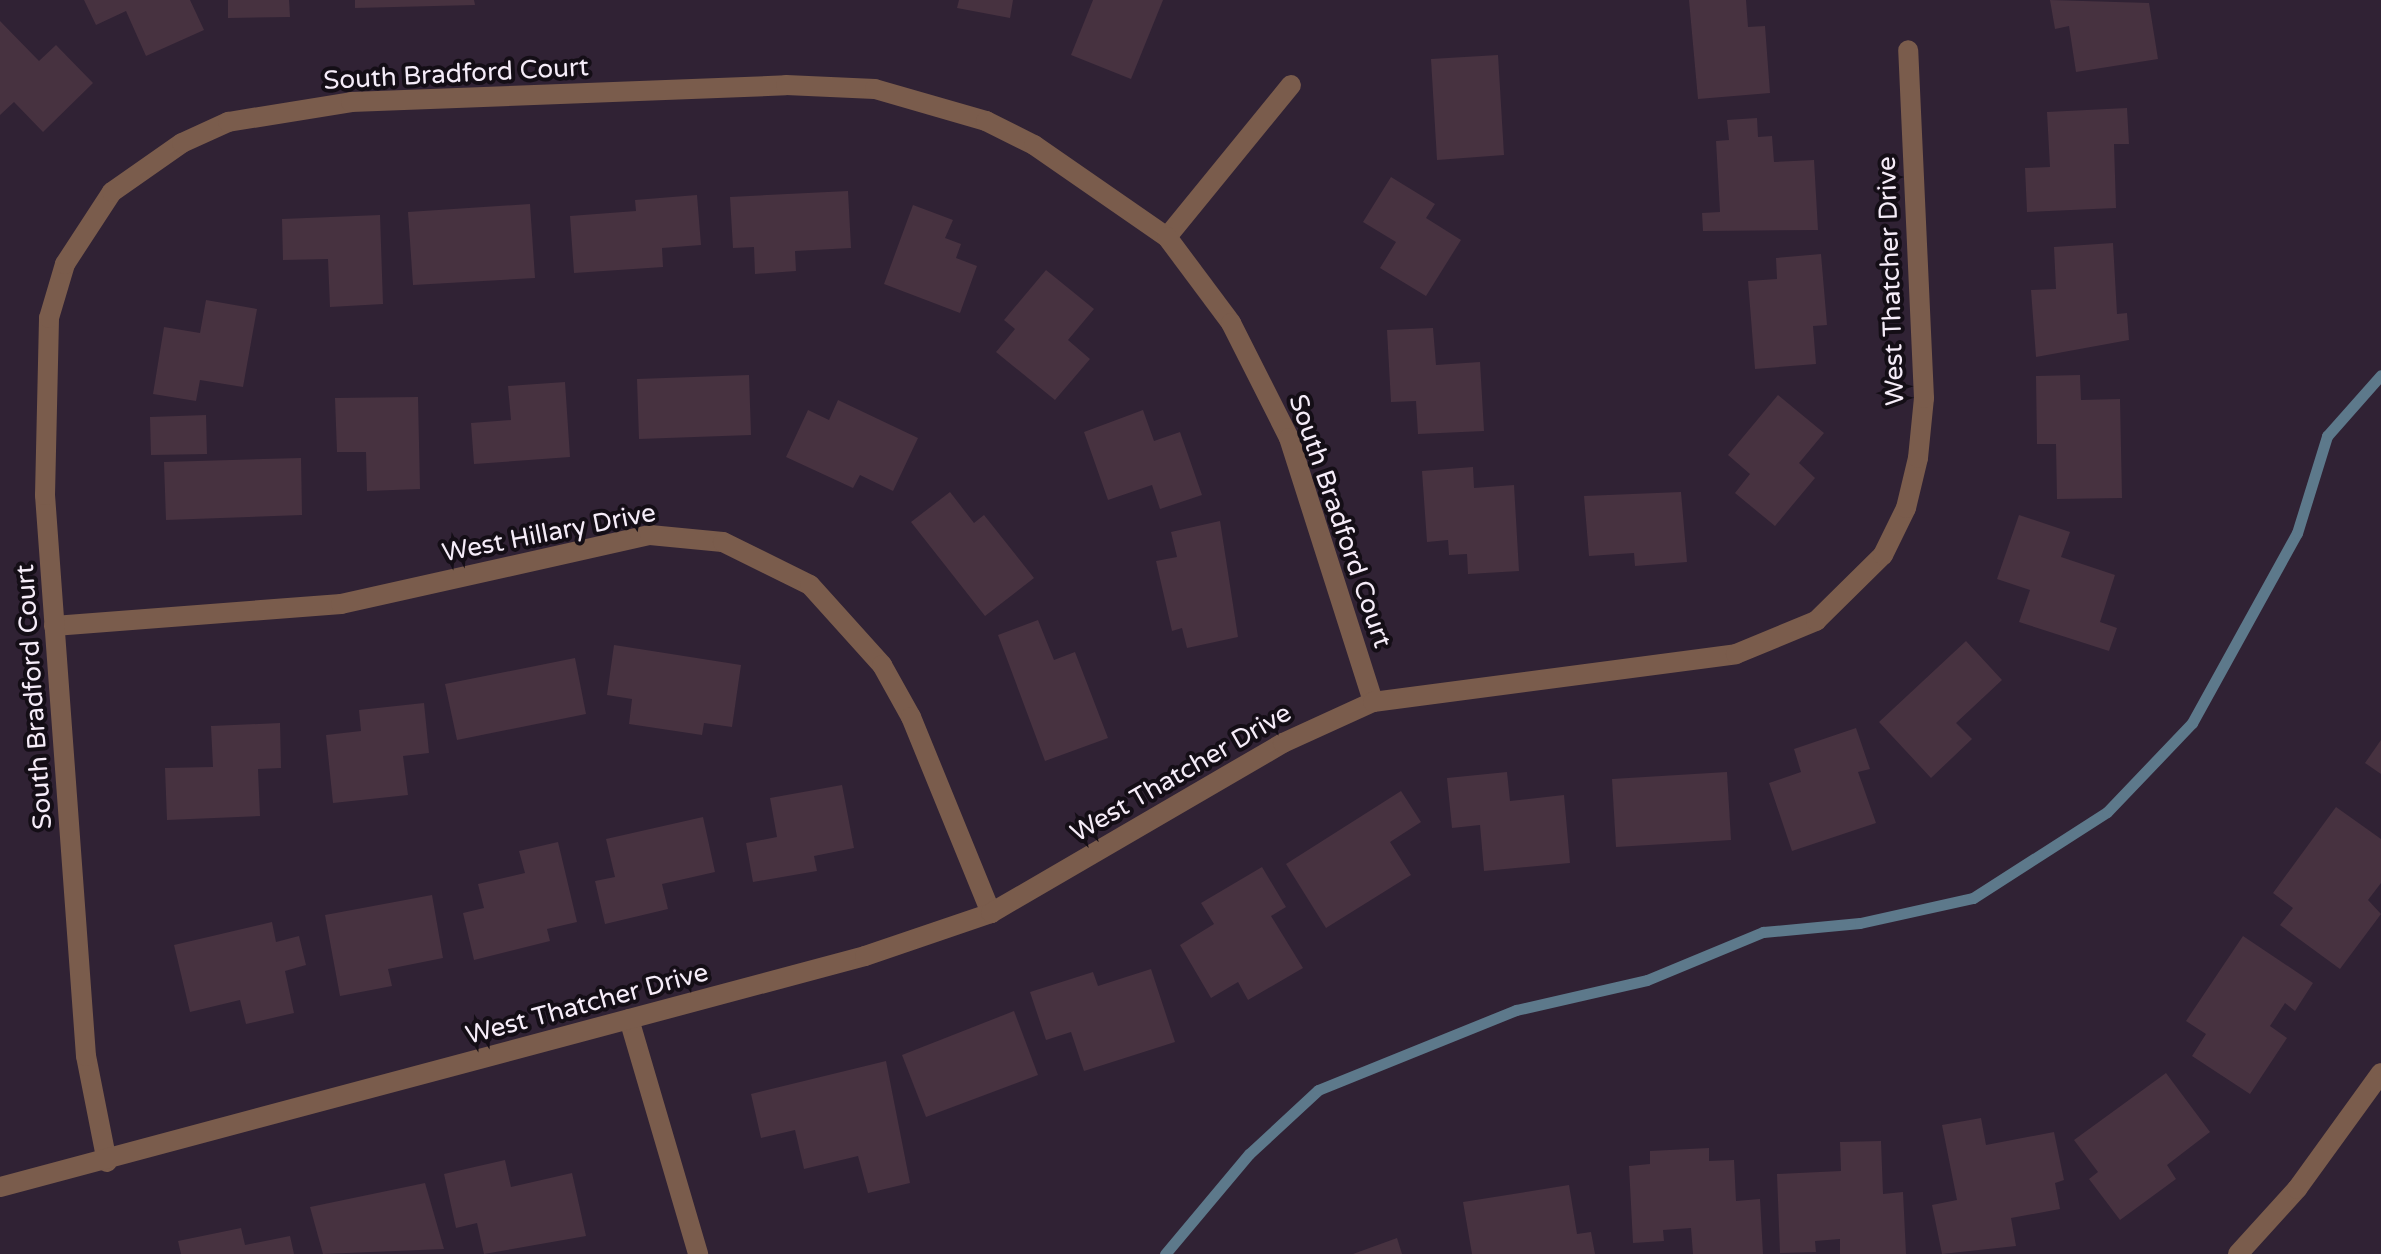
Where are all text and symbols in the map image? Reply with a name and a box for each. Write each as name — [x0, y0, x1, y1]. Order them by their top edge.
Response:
street label: South Bradford Court — [322, 51, 590, 97]
street label: West Thatcher Drive — [1871, 156, 1911, 406]
street label: South Bradford Court — [1282, 390, 1398, 652]
street label: West Hillary Drive — [440, 497, 658, 569]
street label: South Bradford Court — [9, 563, 59, 831]
street label: West Thatcher Drive — [1065, 697, 1297, 849]
street label: West Thatcher Drive — [462, 957, 712, 1051]

